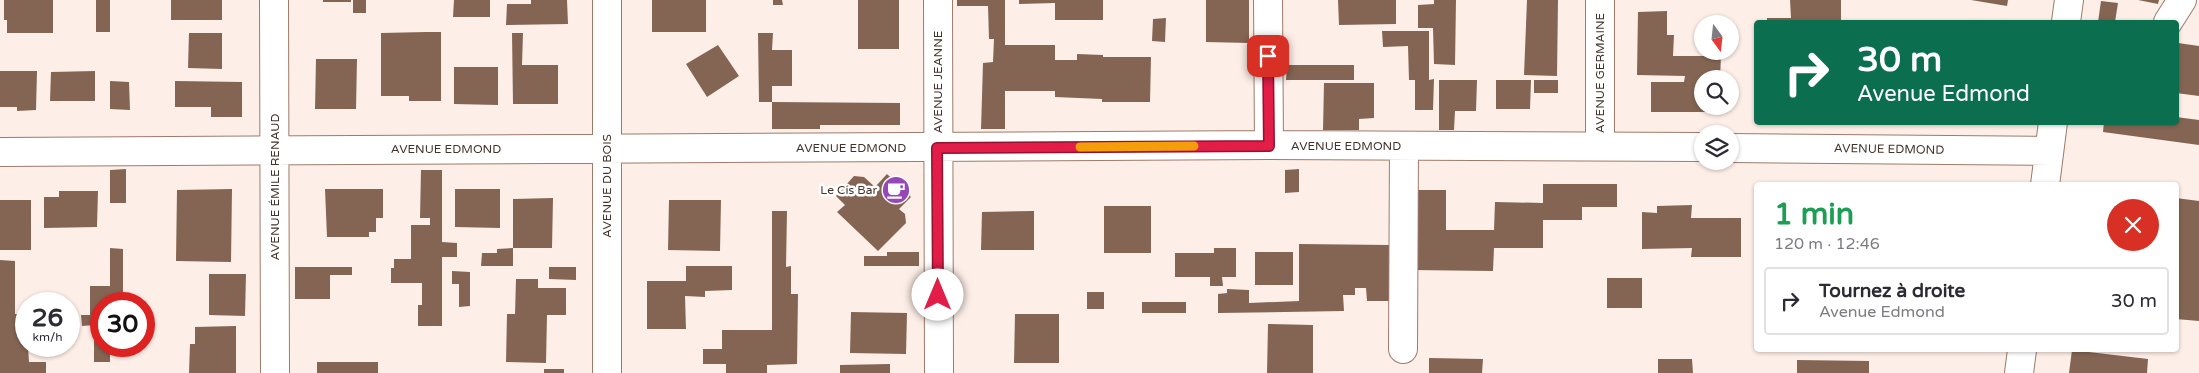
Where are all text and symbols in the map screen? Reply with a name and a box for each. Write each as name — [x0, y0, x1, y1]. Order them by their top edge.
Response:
street label: AVENUE GERMAINE — [1593, 12, 1607, 133]
north arrow — [1694, 15, 1739, 60]
map controls — [1694, 15, 1739, 170]
street label: AVENUE JEANNE — [931, 30, 945, 134]
pin — [1247, 35, 1289, 77]
text: 30 m — [1857, 39, 1942, 81]
icon: right — [1774, 40, 1839, 105]
icon: arrive — [1254, 42, 1282, 70]
button: search — [1694, 70, 1739, 115]
text: Avenue Edmond — [1857, 81, 2030, 107]
street label: AVENUE ÉMILE RENAUD — [268, 114, 282, 260]
button: layers — [1694, 125, 1739, 170]
street label: AVENUE DU BOIS — [600, 134, 614, 238]
street label: AVENUE EDMOND — [1291, 139, 1401, 153]
street label: AVENUE EDMOND — [796, 141, 906, 155]
street label: AVENUE EDMOND — [1834, 141, 1944, 157]
street label: AVENUE EDMOND — [391, 142, 501, 156]
cafe icon: Le Cis Bar — [881, 175, 911, 205]
place label: Le Cis Bar — [820, 183, 877, 197]
text: 1 min — [1774, 196, 1854, 233]
button: close — [2107, 199, 2159, 251]
text: 120 m · 12:46 — [1774, 234, 1880, 254]
position arrow — [911, 268, 963, 320]
text: Tournez à droite — [1819, 280, 1965, 302]
icon: right — [1776, 287, 1804, 315]
text: 30 m — [2111, 290, 2157, 312]
speed limit sign: 30 — [90, 292, 155, 357]
text: Avenue Edmond — [1819, 302, 1945, 322]
text: 26 — [32, 303, 63, 333]
text: km/h — [32, 330, 63, 344]

